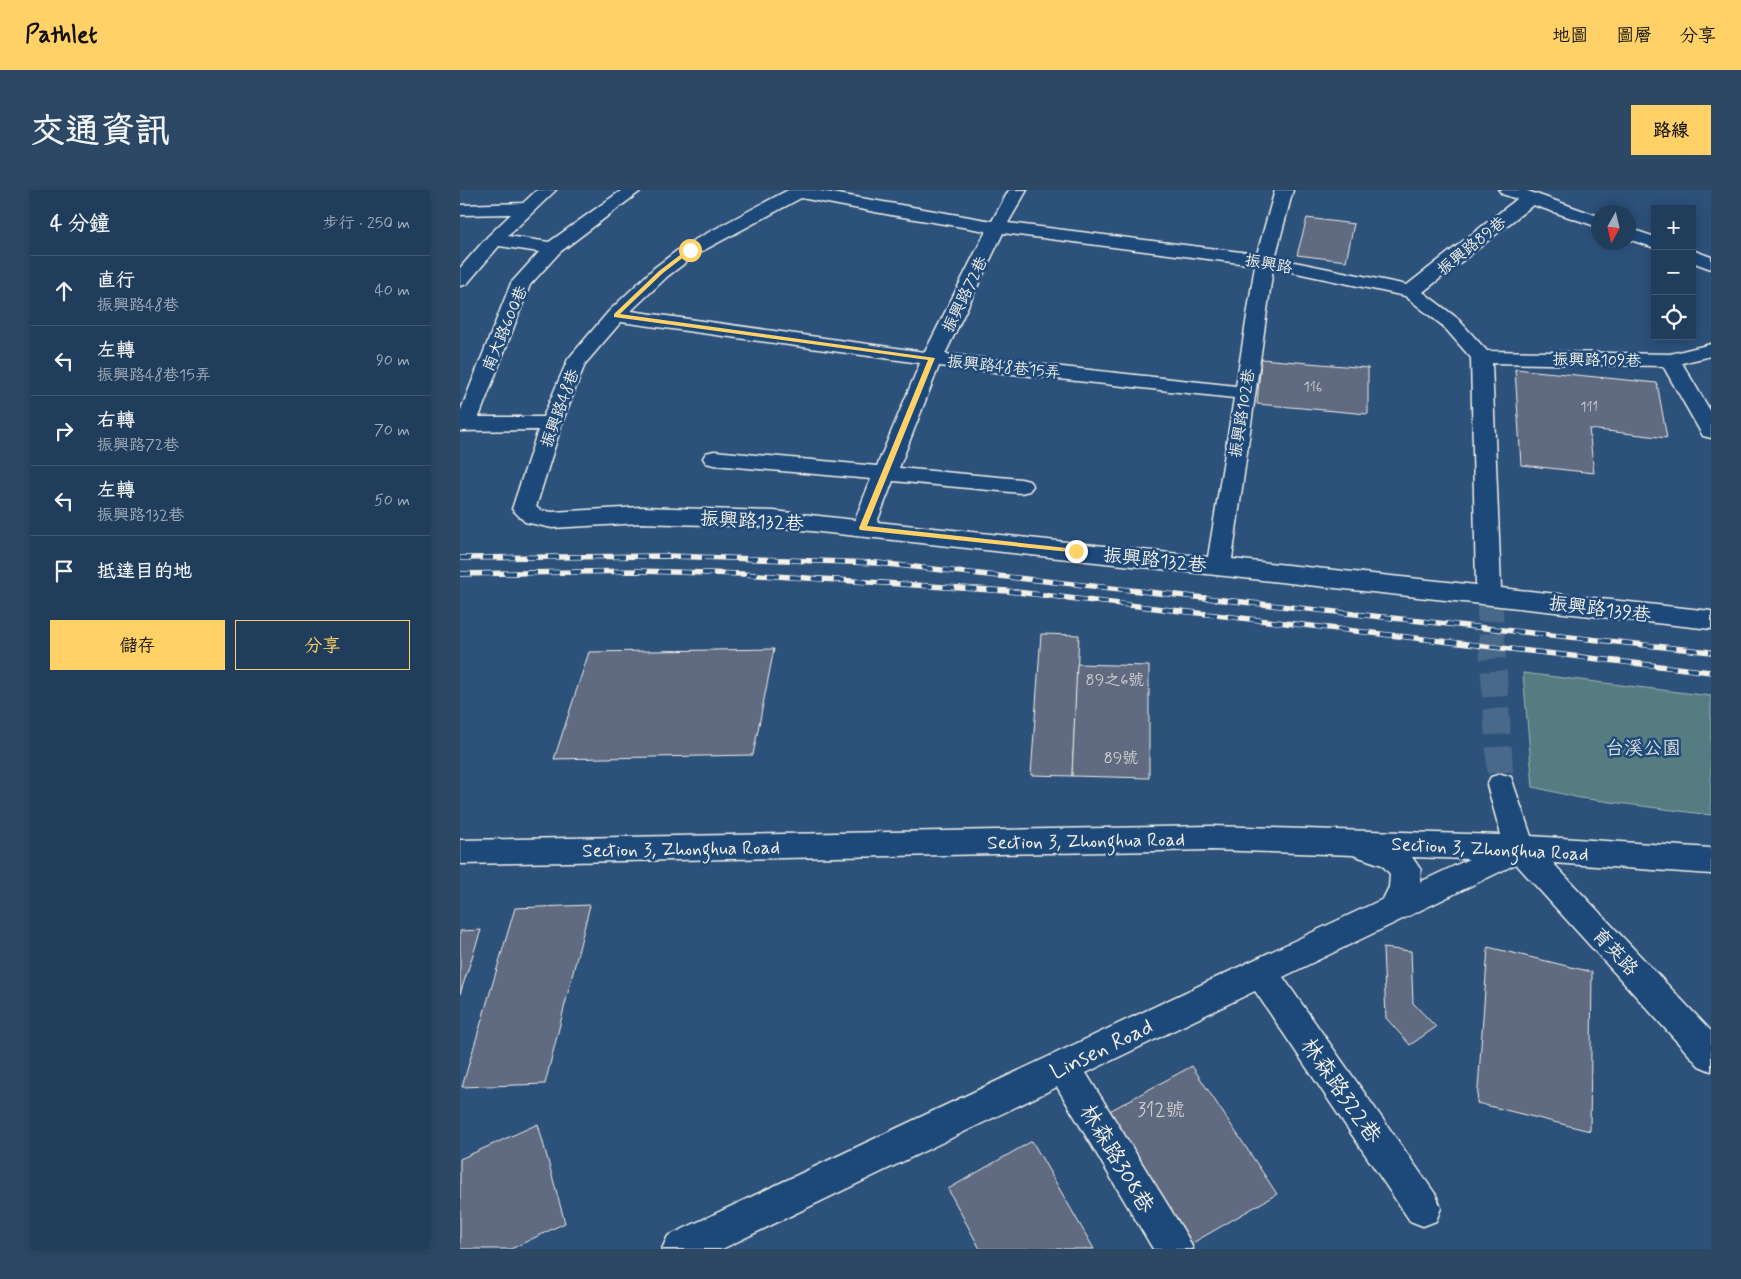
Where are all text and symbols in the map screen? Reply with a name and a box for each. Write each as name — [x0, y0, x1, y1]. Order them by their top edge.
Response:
text: Pathlet — [25, 20, 97, 51]
text: 地圖 — [1552, 24, 1588, 48]
text: 圖層 — [1616, 24, 1652, 48]
text: 分享 — [1680, 24, 1716, 48]
button: 路線 — [1631, 105, 1711, 155]
text: 交通資訊 — [30, 109, 170, 155]
north arrow — [1591, 205, 1636, 250]
map controls — [1651, 205, 1696, 340]
button: + — [1651, 205, 1696, 250]
text: 4 分鐘 — [50, 210, 110, 238]
street label: 振興路89巷 — [1433, 212, 1511, 280]
text: 步行 · 250 m — [323, 213, 410, 234]
route start — [679, 239, 702, 262]
street label: 振興路 — [1243, 250, 1294, 279]
button: − — [1651, 250, 1696, 295]
street label: 振興路72巷 — [938, 253, 993, 336]
text: 直行 — [97, 268, 135, 293]
icon: ahead — [50, 277, 78, 305]
text: 40 m — [374, 280, 410, 301]
street label: 南大路600巷 — [478, 283, 533, 375]
text: 振興路48巷 — [97, 295, 179, 316]
button: locate — [1651, 295, 1696, 340]
text: 左轉 — [97, 338, 135, 363]
icon: left — [50, 347, 78, 375]
street label: 振興路109巷 — [1552, 349, 1642, 372]
text: 90 m — [376, 350, 410, 371]
street label: 振興路48巷15弄 — [946, 351, 1062, 384]
text: 振興路48巷15弄 — [97, 365, 211, 386]
street label: 振興路48巷 — [537, 366, 584, 451]
street label: 振興路102巷 — [1225, 367, 1260, 459]
house number: 116 — [1304, 378, 1322, 396]
house number: 111 — [1580, 398, 1598, 416]
text: 右轉 — [97, 408, 135, 433]
icon: right — [50, 417, 78, 445]
text: 70 m — [374, 420, 410, 441]
text: 振興路72巷 — [97, 435, 179, 456]
text: 左轉 — [97, 478, 135, 503]
icon: left — [50, 487, 78, 515]
text: 50 m — [374, 490, 410, 511]
text: 振興路132巷 — [97, 505, 184, 526]
street label: 振興路132巷 — [699, 506, 804, 537]
route end — [1065, 540, 1088, 563]
street label: 振興路132巷 — [1102, 543, 1208, 578]
icon: arrive — [50, 557, 78, 585]
text: 抵達目的地 — [97, 559, 192, 584]
street label: 振興路139巷 — [1547, 591, 1652, 628]
button: 儲存 — [50, 620, 225, 670]
button: 分享 — [235, 620, 410, 670]
house number: 89之6號 — [1086, 670, 1144, 691]
park label: 台溪公園 — [1605, 736, 1681, 761]
house number: 89號 — [1104, 748, 1138, 769]
street label: Section 3, Zhonghua Road — [987, 827, 1185, 859]
street label: Section 3, Zhonghua Road — [1390, 832, 1589, 870]
street label: Section 3, Zhonghua Road — [582, 835, 780, 867]
street label: 育英路 — [1586, 923, 1643, 981]
street label: Linsen Road — [1046, 1013, 1158, 1087]
street label: 林森路322巷 — [1294, 1033, 1387, 1149]
house number: 312號 — [1137, 1098, 1185, 1123]
street label: 林森路308巷 — [1073, 1099, 1160, 1219]

